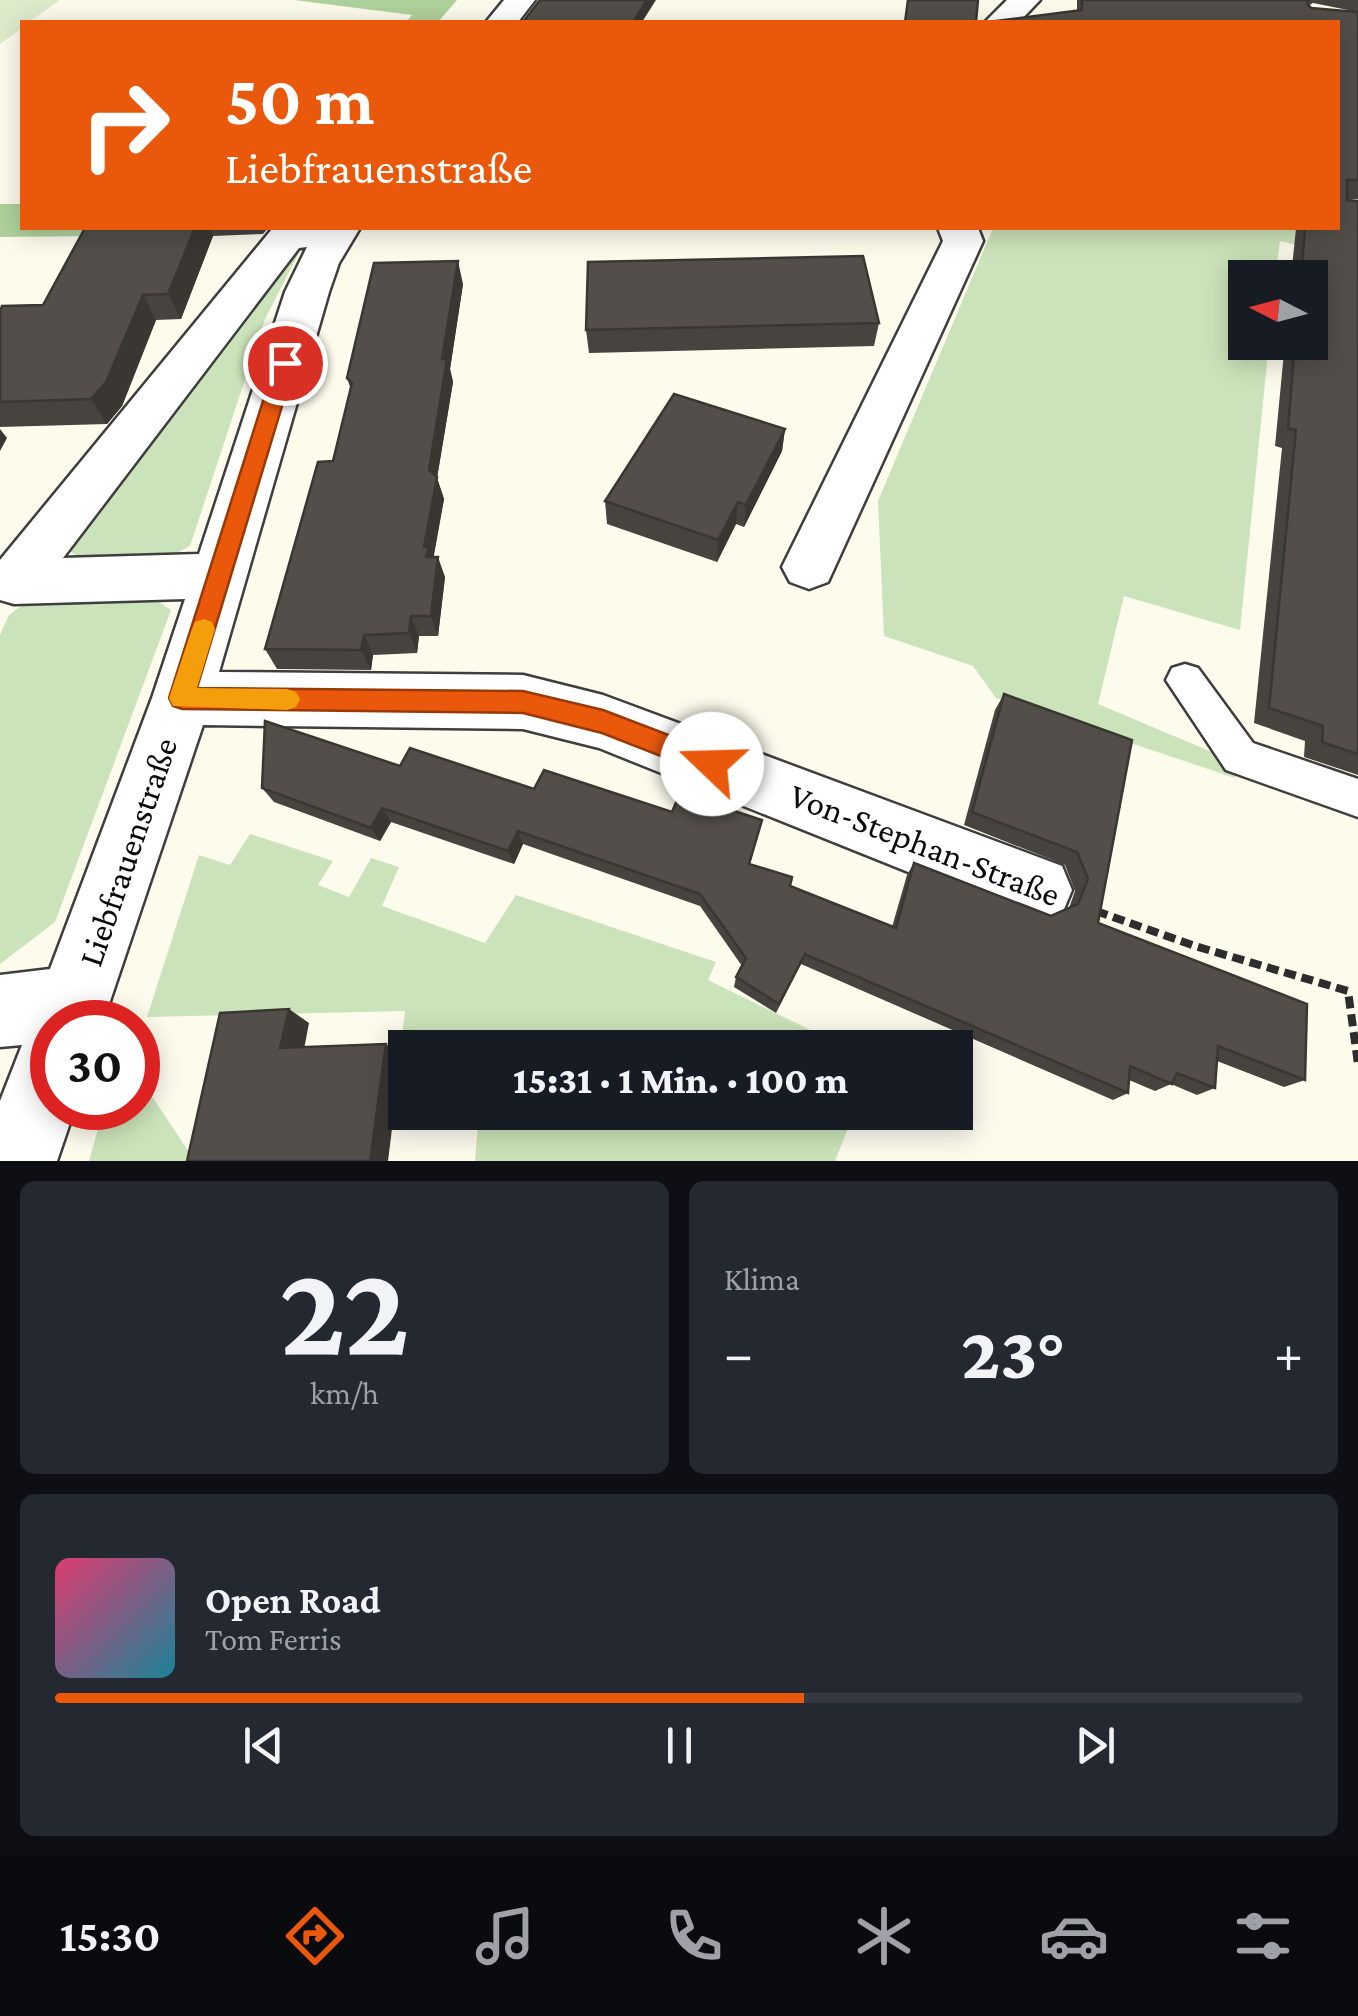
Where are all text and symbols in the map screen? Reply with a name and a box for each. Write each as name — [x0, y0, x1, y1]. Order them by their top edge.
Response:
icon: right — [60, 60, 190, 190]
text: 50 m — [225, 61, 375, 139]
text: Liebfrauenstraße — [225, 143, 532, 193]
north arrow — [1228, 260, 1328, 360]
map controls — [1228, 260, 1328, 360]
pin — [243, 321, 328, 406]
icon: arrive — [258, 336, 313, 391]
position arrow — [660, 712, 764, 816]
street label: Liebfrauenstraße — [71, 733, 185, 971]
street label: Von-Stephan-Straße — [784, 776, 1066, 914]
speed limit sign: 30 — [30, 1000, 160, 1130]
text: 15:31 · 1 Min. · 100 m — [513, 1059, 848, 1101]
text: 22 — [279, 1237, 410, 1382]
text: Klima — [724, 1261, 800, 1297]
text: 23° — [961, 1311, 1066, 1394]
text: − — [724, 1323, 753, 1384]
text: + — [1274, 1323, 1303, 1384]
text: km/h — [310, 1375, 379, 1411]
text: Open Road — [205, 1579, 381, 1621]
text: Tom Ferris — [205, 1621, 342, 1657]
icon: previous — [236, 1718, 291, 1773]
icon: pause — [652, 1718, 707, 1773]
icon: next — [1068, 1718, 1123, 1773]
icon: directions — [280, 1901, 350, 1971]
icon: music — [470, 1901, 540, 1971]
icon: phone — [659, 1901, 729, 1971]
icon: climate — [849, 1901, 919, 1971]
icon: car — [1039, 1901, 1109, 1971]
icon: filters — [1228, 1901, 1298, 1971]
text: 15:30 — [60, 1911, 161, 1961]

